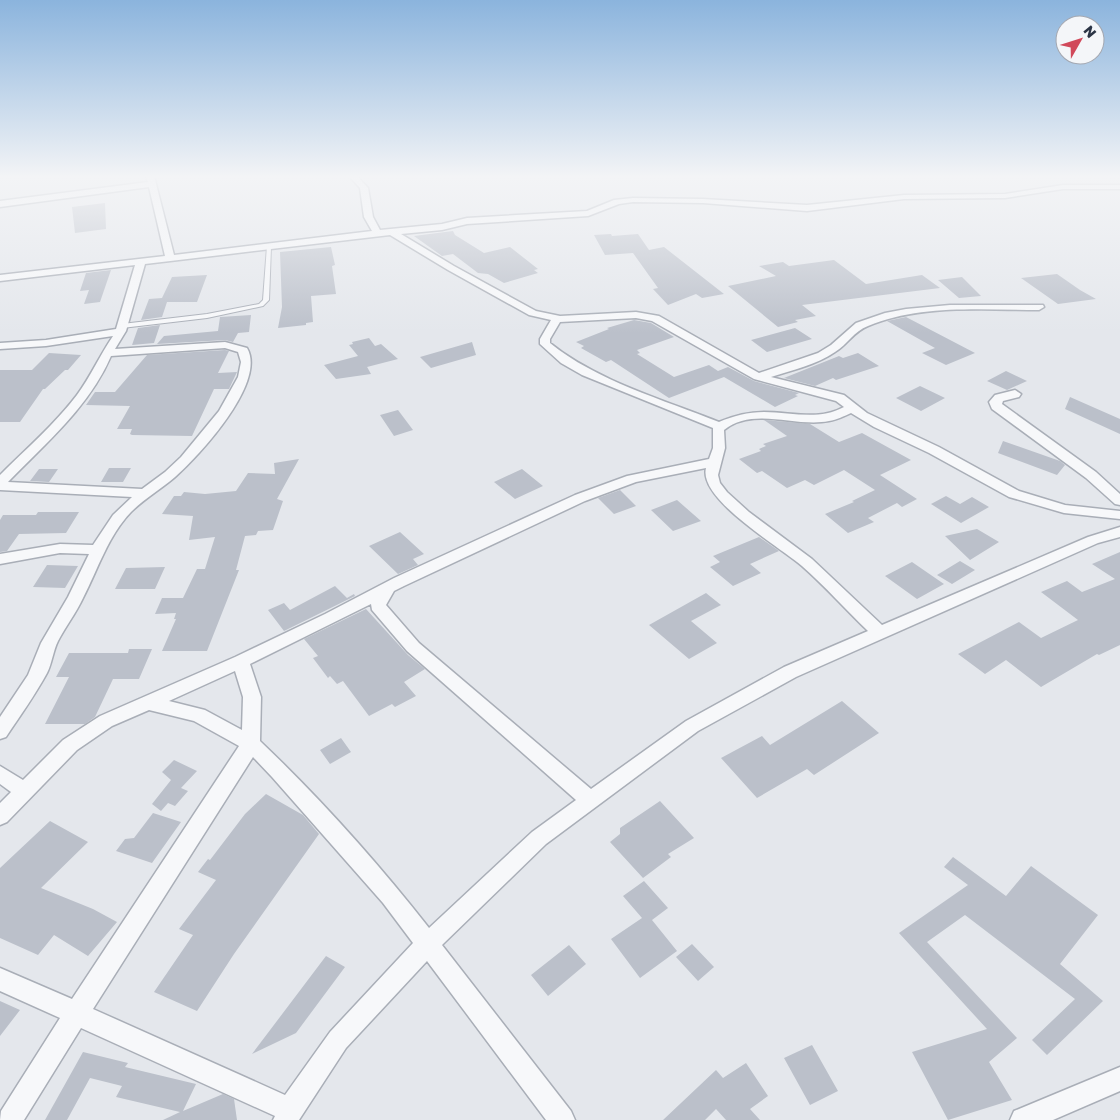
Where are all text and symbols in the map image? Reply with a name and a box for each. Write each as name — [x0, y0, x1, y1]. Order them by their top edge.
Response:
north arrow — [1055, 15, 1105, 65]
text: N — [1081, 22, 1100, 41]

